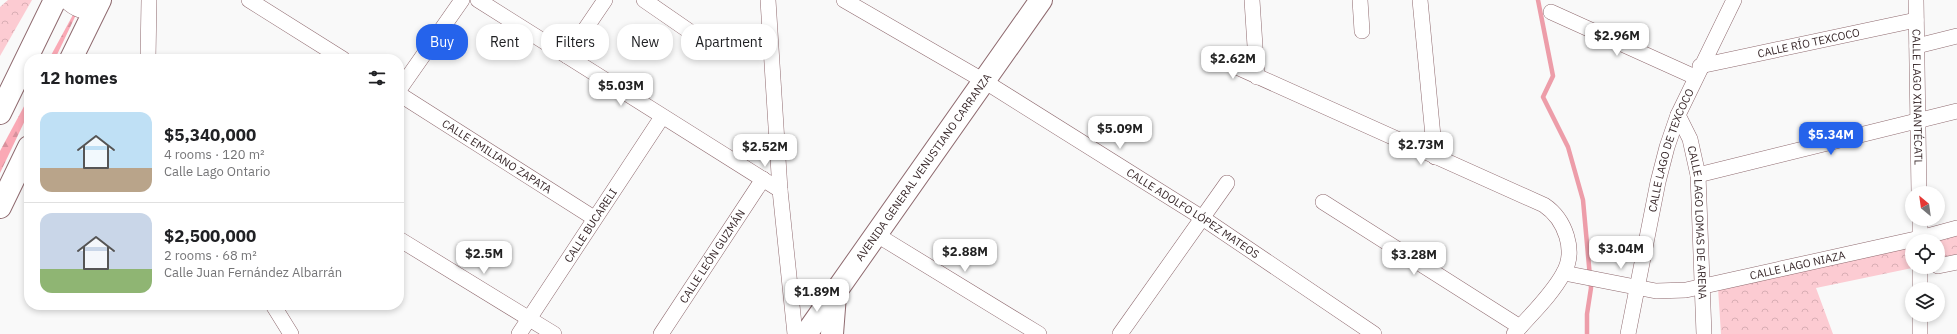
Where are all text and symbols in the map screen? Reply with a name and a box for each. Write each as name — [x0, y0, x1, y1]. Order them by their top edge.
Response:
pin: $2.96M — [1584, 23, 1650, 57]
chip: Buy — [416, 24, 468, 60]
chip: Rent — [476, 24, 533, 60]
chip: Filters — [541, 24, 609, 60]
chip: New — [617, 24, 673, 60]
chip: Apartment — [681, 24, 777, 60]
street label: CALLE RÍO TEXCOCO — [1756, 25, 1861, 61]
text: $2.96M — [1594, 27, 1640, 44]
street label: CALLE LAGO XINANTÉCATL — [1909, 29, 1926, 166]
pin: $2.62M — [1200, 46, 1266, 80]
text: $2.62M — [1210, 50, 1256, 67]
text: 12 homes — [40, 67, 117, 89]
icon: filters — [366, 67, 388, 89]
street label: AVENIDA GENERAL VENUSTIANO CARRANZA — [853, 71, 994, 264]
pin: $5.03M — [588, 73, 654, 107]
text: $5.03M — [598, 77, 644, 94]
street label: CALLE LAGO DE TEXCOCO — [1645, 86, 1697, 213]
street label: CALLE EMILIANO ZAPATA — [439, 116, 554, 196]
pin: $5.09M — [1087, 116, 1153, 150]
text: $5.09M — [1097, 120, 1143, 137]
pin: $5.34M — [1798, 122, 1864, 156]
text: $5,340,000 — [164, 124, 256, 146]
text: $5.34M — [1808, 126, 1854, 143]
icon: home — [72, 128, 120, 176]
pin: $2.73M — [1388, 132, 1454, 166]
pin: $2.52M — [732, 134, 798, 168]
text: $2.73M — [1398, 136, 1444, 153]
text: $2.52M — [742, 138, 788, 155]
street label: CALLE LAGO LOMAS DE ARENA — [1685, 144, 1710, 300]
text: 4 rooms · 120 m² — [164, 146, 265, 163]
text: Calle Lago Ontario — [164, 163, 270, 180]
street label: CALLE ADOLFO LÓPEZ MATEOS — [1124, 165, 1262, 261]
street label: CALLE BUCARELI — [561, 186, 620, 265]
north arrow — [1905, 186, 1945, 226]
map controls — [1905, 186, 1945, 322]
street label: CALLE LEÓN GUZMÁN — [676, 207, 748, 306]
text: $2,500,000 — [164, 225, 256, 247]
icon: home — [72, 229, 120, 277]
button: locate — [1905, 234, 1945, 274]
pin: $3.04M — [1588, 236, 1654, 270]
pin: $2.88M — [932, 239, 998, 273]
text: $3.04M — [1598, 240, 1644, 257]
pin: $2.5M — [456, 241, 512, 275]
pin: $3.28M — [1381, 242, 1447, 276]
text: $2.88M — [942, 243, 988, 260]
text: $2.5M — [465, 245, 503, 262]
text: $3.28M — [1391, 246, 1437, 263]
text: 2 rooms · 68 m² — [164, 247, 257, 264]
street label: CALLE LAGO NIAZA — [1748, 248, 1847, 283]
text: Calle Juan Fernández Albarrán — [164, 264, 342, 281]
pin: $1.89M — [784, 279, 850, 313]
button: layers — [1905, 282, 1945, 322]
text: $1.89M — [794, 283, 840, 300]

